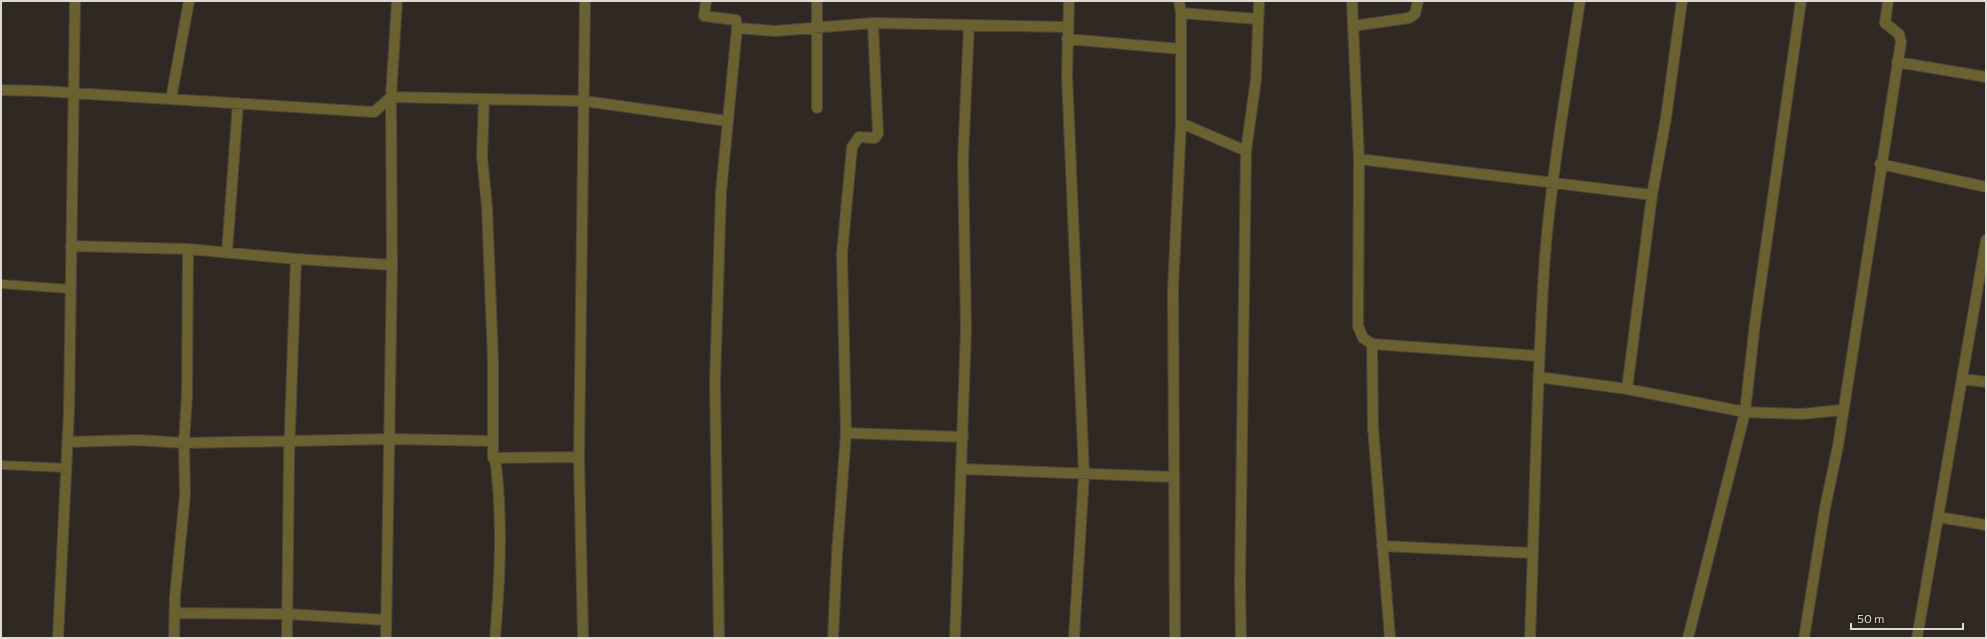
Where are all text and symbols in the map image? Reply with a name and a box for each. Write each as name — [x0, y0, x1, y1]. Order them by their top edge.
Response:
scale bar — [1851, 605, 1963, 631]
text: 50 m — [1857, 611, 1885, 625]

